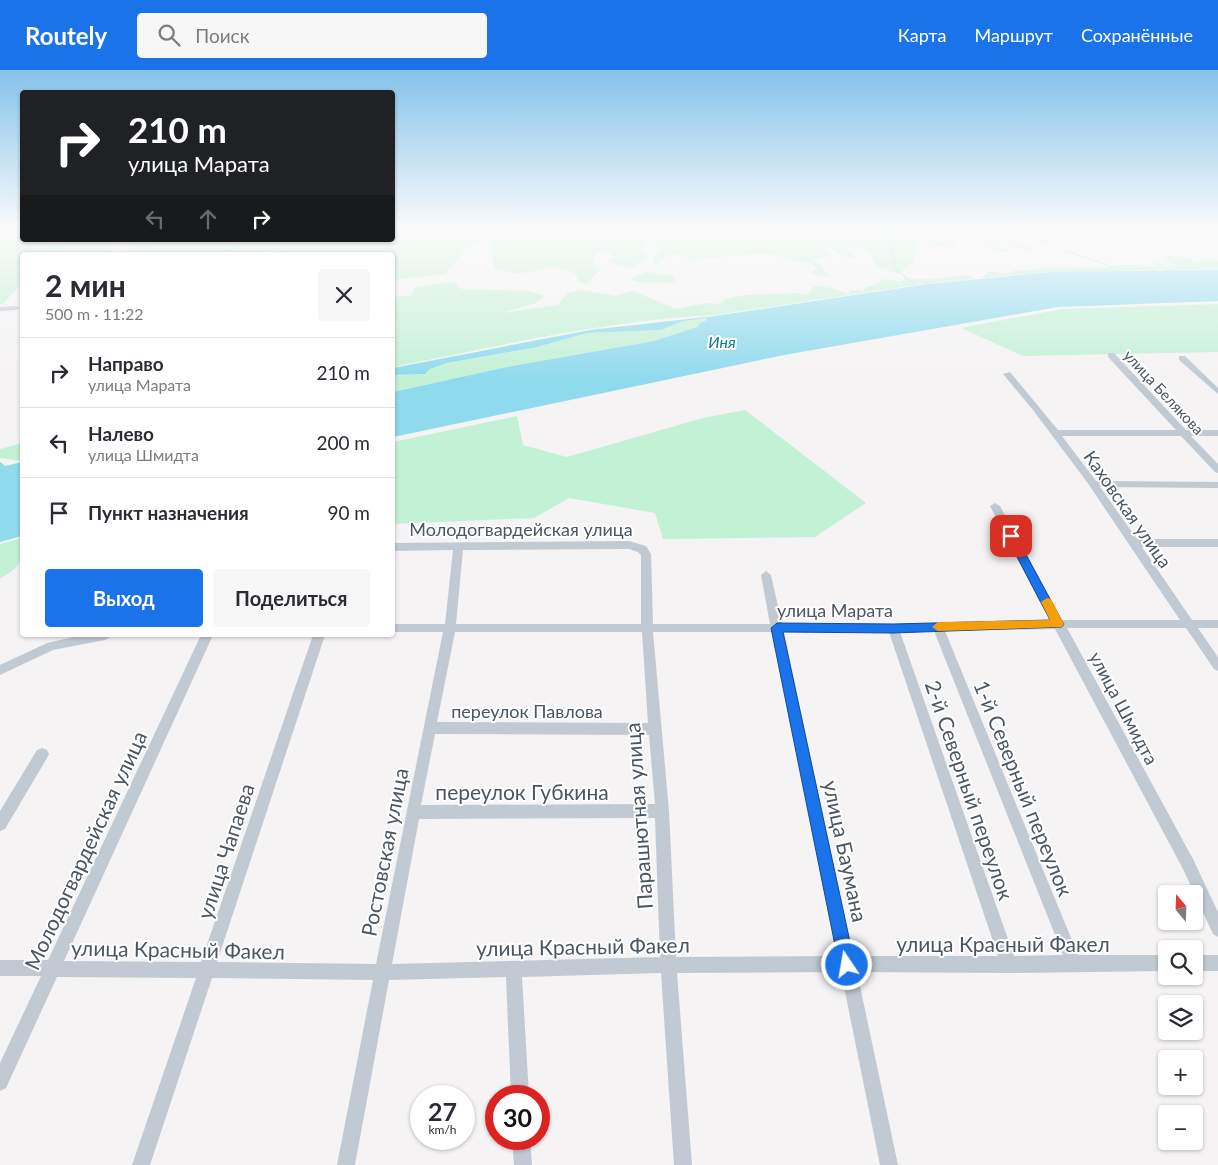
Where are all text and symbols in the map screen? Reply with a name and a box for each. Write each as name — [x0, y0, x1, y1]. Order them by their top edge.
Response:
search box — [137, 13, 487, 58]
text: Routely — [25, 21, 107, 50]
icon: search — [155, 21, 183, 49]
text: Поиск — [195, 24, 250, 47]
text: Карта — [898, 24, 946, 46]
text: Маршрут — [974, 24, 1053, 46]
text: Сохранённые — [1081, 24, 1193, 46]
text: 210 m — [128, 108, 227, 150]
icon: right — [45, 110, 110, 175]
text: улица Марата — [128, 150, 270, 177]
icon: left — [141, 205, 169, 233]
icon: ahead — [194, 205, 222, 233]
icon: right — [247, 205, 275, 233]
text: 2 мин — [45, 267, 126, 303]
button: close — [318, 269, 370, 321]
text: 500 m · 11:22 — [45, 304, 144, 323]
water label: Иня — [708, 332, 736, 351]
street label: улица Белякова — [1120, 346, 1208, 438]
text: Направо — [88, 352, 164, 375]
icon: right — [45, 359, 73, 387]
text: 210 m — [316, 361, 370, 384]
text: улица Марата — [88, 375, 191, 394]
text: Налево — [88, 422, 154, 445]
icon: left — [45, 429, 73, 457]
text: 200 m — [316, 431, 370, 454]
text: улица Шмидта — [88, 445, 199, 464]
street label: Каховская улица — [1079, 446, 1177, 572]
icon: arrive — [45, 499, 73, 527]
text: Пункт назначения — [88, 501, 249, 524]
text: 90 m — [327, 501, 370, 524]
pin — [990, 515, 1032, 557]
street label: Молодогвардейская улица — [409, 518, 633, 540]
icon: arrive — [997, 522, 1025, 550]
button: Выход — [45, 569, 203, 627]
button: Поделиться — [213, 569, 370, 627]
street label: улица Марата — [777, 599, 893, 621]
street label: улица Шмидта — [1085, 648, 1163, 768]
street label: 1-й Северный переулок — [969, 676, 1079, 900]
street label: 2-й Северный переулок — [921, 677, 1019, 903]
street label: переулок Павлова — [451, 700, 603, 722]
street label: Парашютная улица — [619, 722, 657, 910]
street label: Молодогвардейская улица — [19, 727, 151, 973]
street label: Ростовская улица — [355, 766, 413, 938]
street label: улица Баумана — [819, 778, 873, 924]
street label: переулок Губкина — [435, 779, 609, 804]
street label: улица Чапаева — [191, 780, 259, 922]
north arrow — [1158, 885, 1202, 930]
map controls — [1158, 885, 1203, 1150]
street label: улица Красный Факел — [896, 931, 1110, 956]
street label: улица Красный Факел — [476, 932, 690, 960]
street label: улица Красный Факел — [71, 935, 285, 963]
position arrow — [820, 938, 872, 990]
button: search — [1158, 940, 1203, 985]
button: layers — [1158, 995, 1203, 1040]
button: + — [1158, 1050, 1203, 1095]
speed limit sign: 30 — [485, 1085, 550, 1150]
text: 27 — [428, 1096, 457, 1126]
button: − — [1158, 1105, 1203, 1150]
text: km/h — [428, 1122, 457, 1137]

